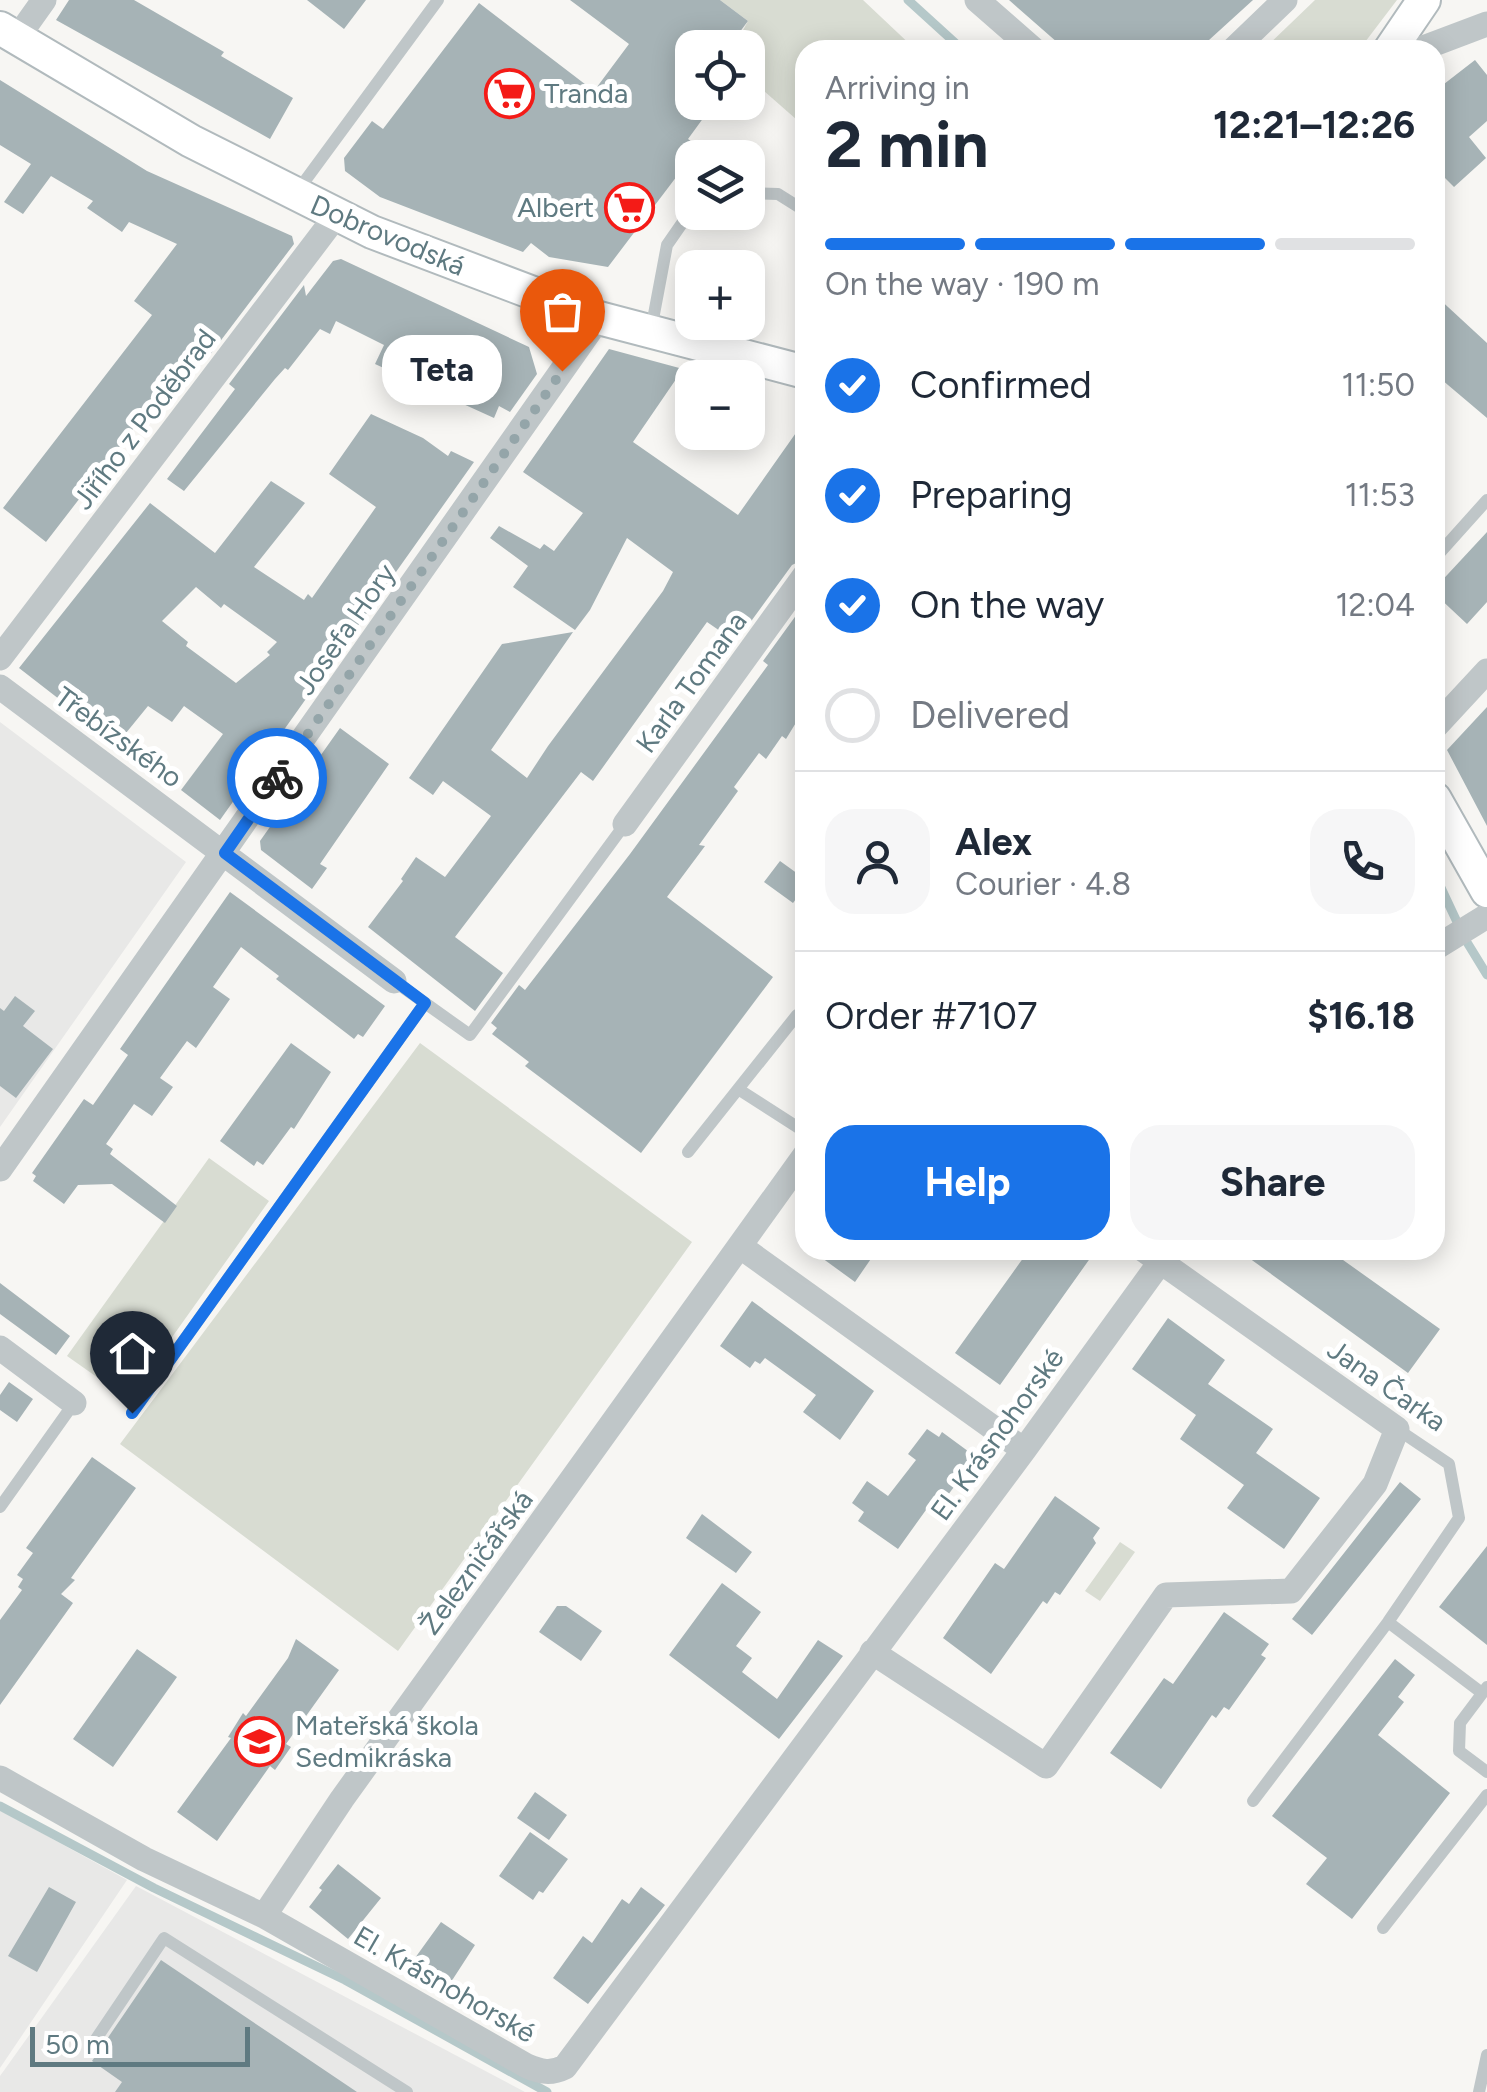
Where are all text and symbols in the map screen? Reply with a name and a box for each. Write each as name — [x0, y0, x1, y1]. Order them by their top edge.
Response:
map controls — [675, 30, 765, 450]
button: locate — [675, 30, 765, 120]
supermarket icon: Tranda — [483, 67, 535, 119]
text: Arriving in — [825, 69, 970, 107]
place label: Tranda — [544, 76, 628, 110]
text: 12:21–12:26 — [1213, 102, 1415, 148]
text: 2 min — [825, 105, 989, 183]
button: layers — [675, 140, 765, 230]
supermarket icon: Albert — [603, 181, 655, 233]
street label: Dobrovodská — [306, 187, 470, 283]
place label: Albert — [517, 190, 594, 224]
button: + — [675, 250, 765, 340]
text: On the way · 190 m — [825, 265, 1099, 303]
pin — [520, 269, 605, 372]
icon: bag — [535, 284, 590, 339]
street label: Jiřího z Poděbrad — [65, 322, 223, 516]
callout: Teta — [382, 336, 502, 406]
text: Teta — [410, 351, 474, 389]
icon: check — [825, 358, 880, 413]
button: − — [675, 360, 765, 450]
text: Confirmed — [910, 362, 1092, 408]
text: 11:50 — [1342, 366, 1415, 404]
icon: check — [825, 468, 880, 523]
text: Preparing — [910, 472, 1072, 518]
text: 11:53 — [1345, 476, 1415, 514]
street label: Josefa Hory — [288, 557, 403, 701]
icon: check — [825, 578, 880, 633]
text: On the way — [910, 582, 1104, 628]
text: 12:04 — [1335, 586, 1415, 624]
street label: Karla Tomana — [628, 605, 754, 759]
street label: Třebízského — [49, 679, 189, 795]
text: Delivered — [910, 692, 1070, 738]
courier — [227, 728, 327, 828]
icon: bike — [250, 751, 305, 806]
button: person — [825, 809, 930, 914]
button: phone — [1310, 809, 1415, 914]
text: Alex — [955, 819, 1032, 865]
text: Courier · 4.8 — [955, 865, 1131, 903]
text: Order #7107 — [825, 993, 1037, 1039]
text: $16.18 — [1307, 993, 1415, 1039]
button: Help — [825, 1125, 1110, 1240]
button: Share — [1130, 1125, 1415, 1240]
pin — [90, 1311, 175, 1414]
icon: home — [105, 1326, 160, 1381]
street label: Jana Čarka — [1321, 1332, 1453, 1438]
street label: El. Krásnohorské — [923, 1341, 1071, 1527]
street label: Železničářská — [412, 1483, 540, 1641]
place label: Mateřská škola Sedmikráska — [295, 1708, 479, 1774]
school or university icon: Mateřská škola Sedmikráska — [234, 1715, 286, 1767]
street label: El. Krásnohorské — [348, 1918, 542, 2050]
scale bar — [30, 2022, 250, 2066]
text: 50 m — [45, 2027, 110, 2061]

